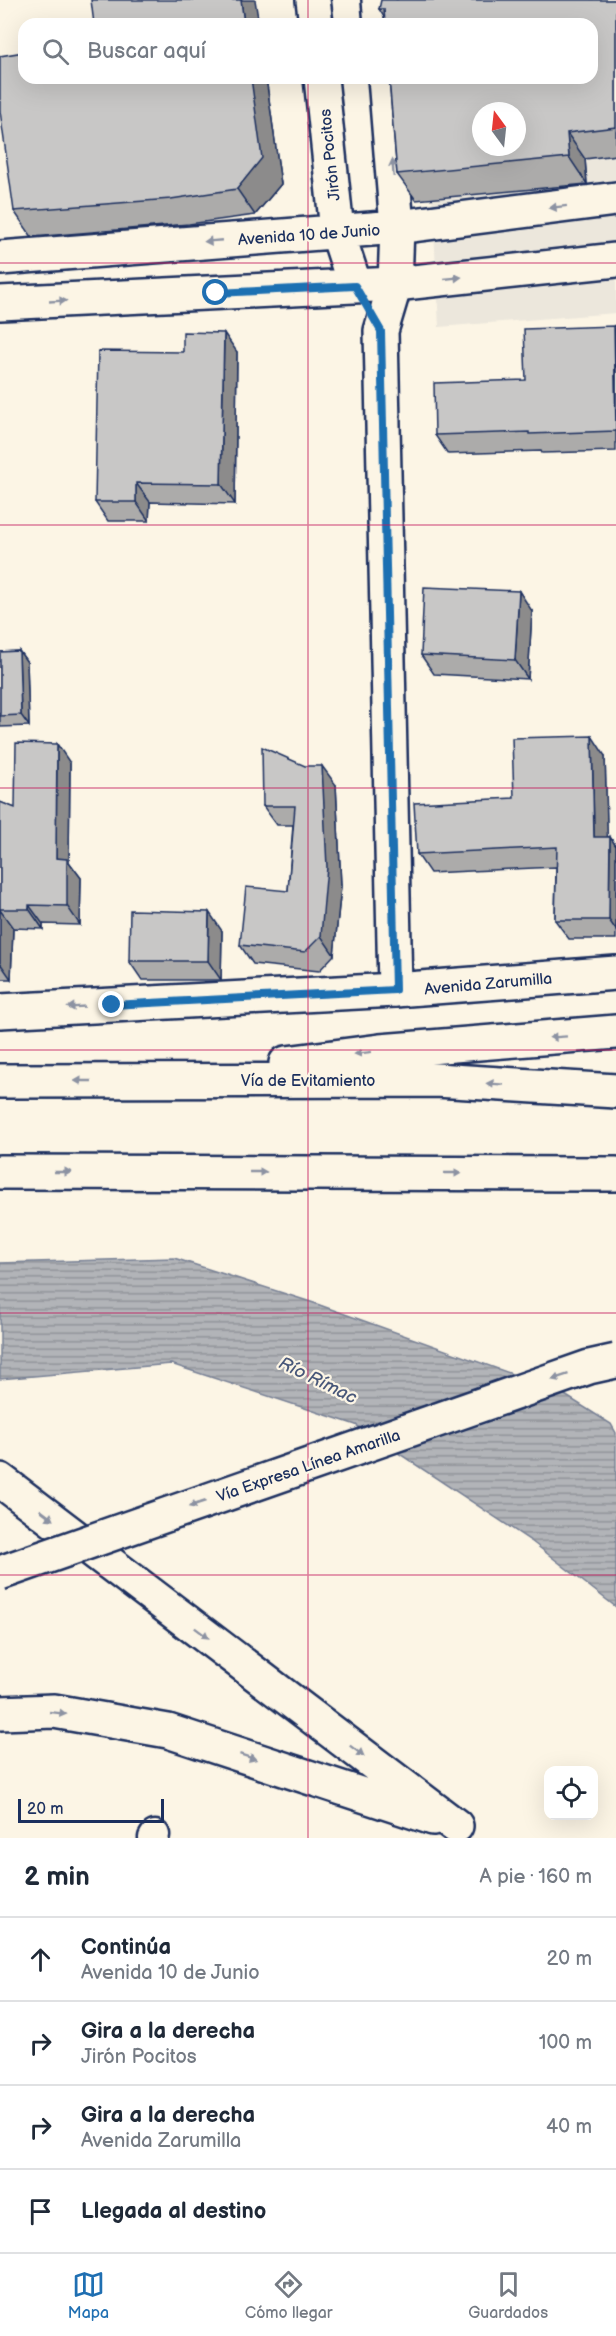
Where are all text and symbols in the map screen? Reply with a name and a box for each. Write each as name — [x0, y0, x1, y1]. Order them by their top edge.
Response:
search box — [18, 18, 598, 84]
icon: search — [39, 35, 72, 68]
text: Buscar aquí — [87, 38, 206, 65]
north arrow — [472, 102, 526, 156]
street label: Jirón Pocitos — [316, 108, 345, 202]
one-way arrow — [388, 159, 398, 178]
one-way arrow — [548, 202, 567, 211]
street label: Avenida 10 de Junio — [237, 221, 381, 250]
one-way arrow — [204, 236, 223, 246]
one-way arrow — [443, 273, 462, 283]
route start — [202, 279, 228, 305]
one-way arrow — [49, 297, 68, 306]
street label: Avenida Zarumilla — [423, 969, 553, 1000]
route end — [98, 991, 124, 1017]
one-way arrow — [66, 1002, 85, 1011]
one-way arrow — [548, 1032, 567, 1042]
one-way arrow — [354, 1048, 373, 1058]
street label: Vía de Evitamiento — [241, 1072, 375, 1091]
one-way arrow — [74, 1076, 93, 1086]
one-way arrow — [485, 1079, 504, 1088]
one-way arrow — [53, 1167, 72, 1177]
one-way arrow — [248, 1167, 267, 1177]
one-way arrow — [443, 1168, 462, 1178]
water label: Río Rímac — [275, 1353, 361, 1409]
one-way arrow — [551, 1373, 569, 1382]
street label: Vía Expresa Línea Amarilla — [214, 1426, 403, 1507]
one-way arrow — [188, 1499, 206, 1509]
one-way arrow — [39, 1509, 54, 1521]
one-way arrow — [194, 1627, 210, 1640]
one-way arrow — [49, 1708, 68, 1717]
one-way arrow — [349, 1745, 365, 1757]
one-way arrow — [239, 1753, 257, 1763]
map controls — [544, 1766, 598, 1820]
button: locate — [544, 1766, 598, 1820]
scale bar — [18, 1796, 164, 1824]
text: 20 m — [27, 1800, 63, 1819]
text: 2 min — [24, 1862, 90, 1893]
text: A pie · 160 m — [480, 1865, 592, 1889]
text: Continúa — [81, 1934, 171, 1961]
icon: ahead — [24, 1943, 57, 1976]
text: 20 m — [547, 1947, 592, 1971]
text: Avenida 10 de Junio — [81, 1961, 260, 1985]
text: Gira a la derecha — [81, 2018, 255, 2045]
icon: right — [24, 2027, 57, 2060]
text: 100 m — [539, 2031, 592, 2055]
text: Jirón Pocitos — [81, 2045, 197, 2069]
text: Gira a la derecha — [81, 2102, 255, 2129]
icon: right — [24, 2111, 57, 2144]
text: 40 m — [546, 2115, 592, 2139]
text: Avenida Zarumilla — [81, 2129, 241, 2153]
icon: arrive — [24, 2195, 57, 2228]
text: Llegada al destino — [81, 2198, 266, 2225]
tab: Mapa — [68, 2268, 109, 2323]
tab: Cómo llegar — [245, 2268, 333, 2323]
tab: Guardados — [468, 2268, 548, 2323]

